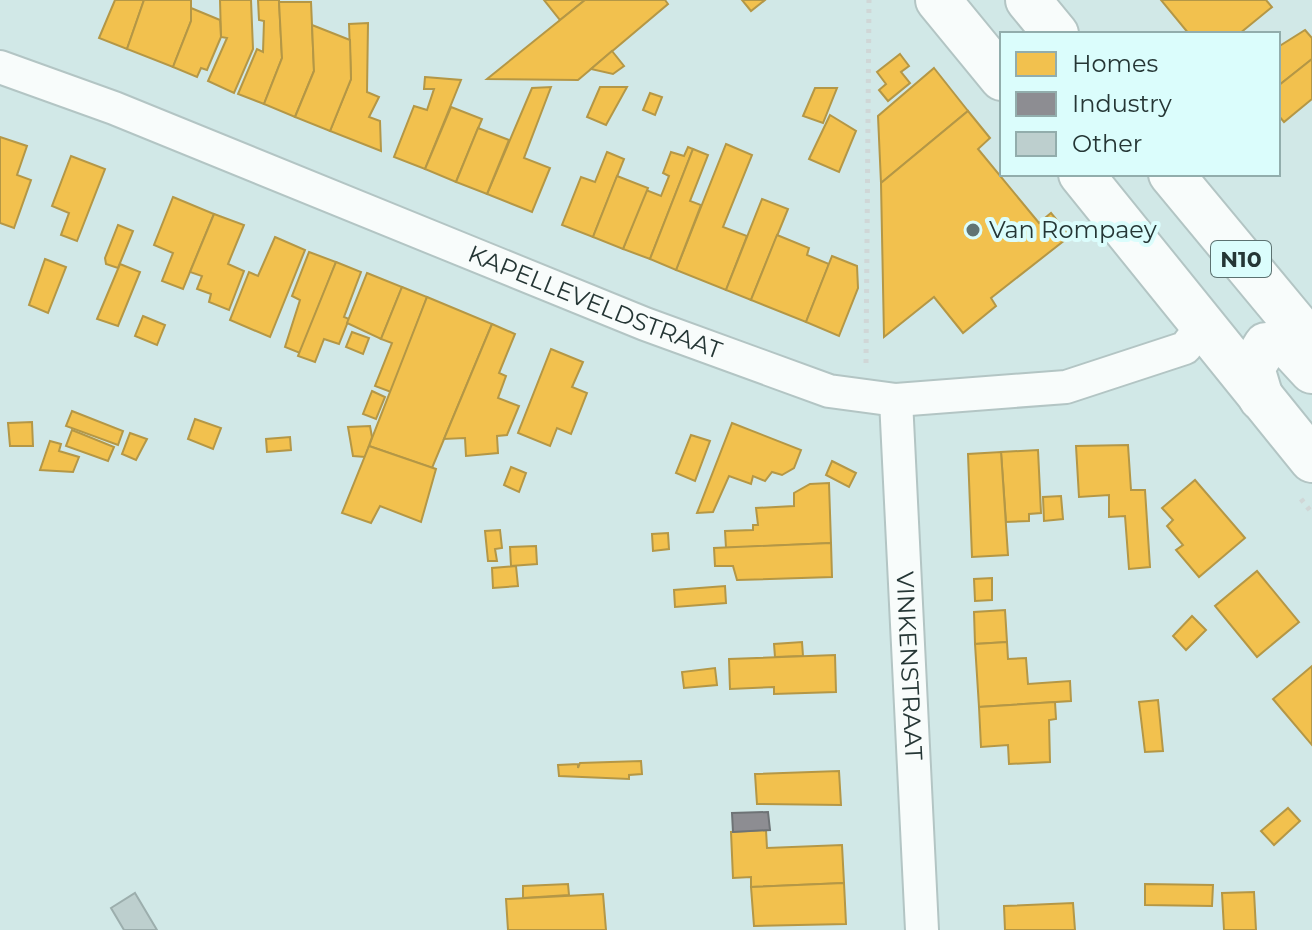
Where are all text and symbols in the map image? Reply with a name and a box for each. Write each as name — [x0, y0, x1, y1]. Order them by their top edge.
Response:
legend — [1000, 32, 1280, 176]
text: Homes — [1072, 49, 1158, 78]
text: Industry — [1072, 89, 1172, 118]
text: Other — [1072, 129, 1142, 158]
place label: Van Rompaey — [989, 215, 1157, 244]
marker: Van Rompaey — [964, 221, 982, 239]
street label: KAPELLEVELDSTRAAT — [464, 239, 726, 365]
road number: N10 — [1211, 241, 1271, 277]
street label: VINKENSTRAAT — [890, 571, 929, 761]

